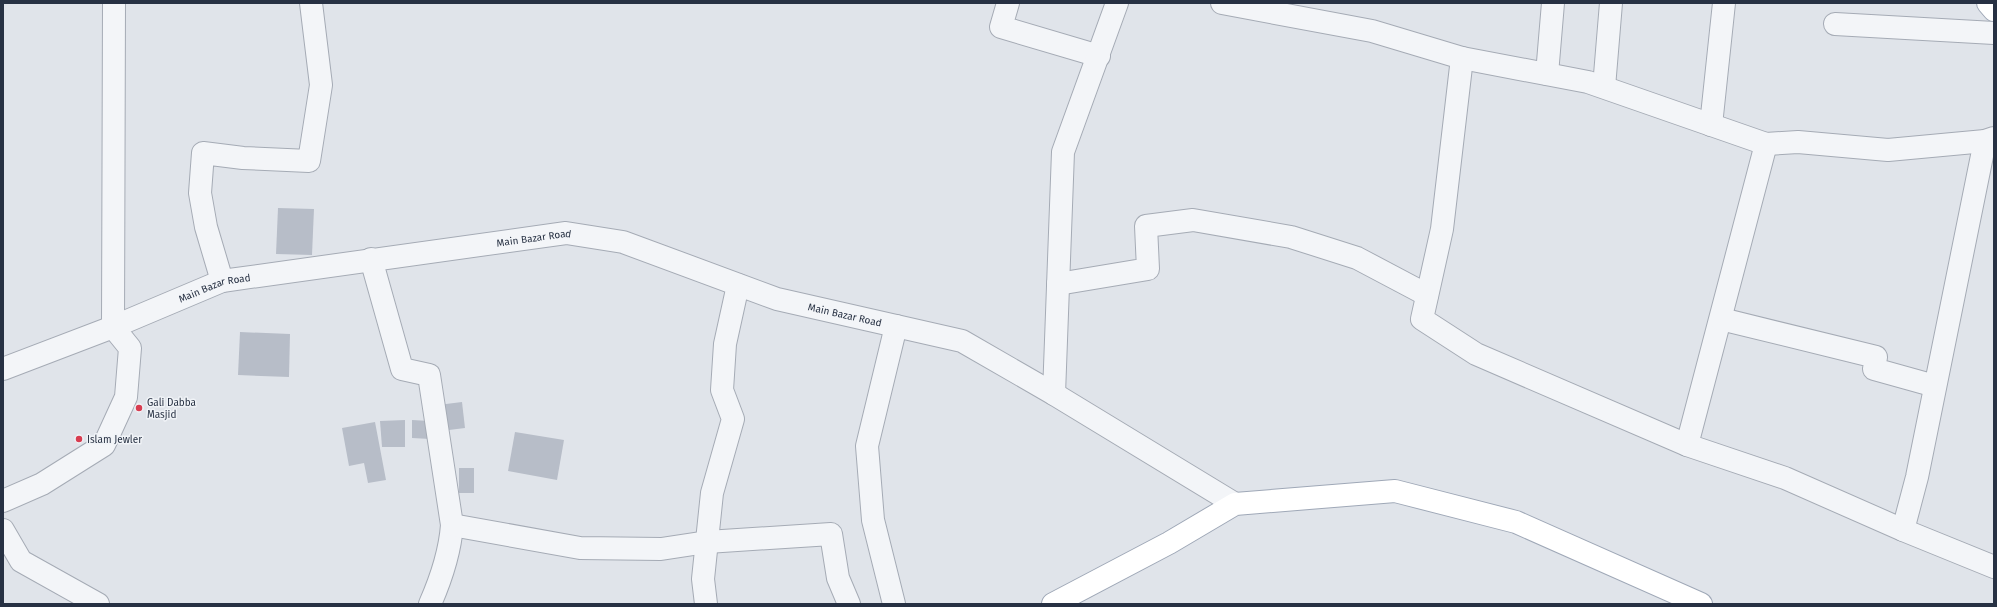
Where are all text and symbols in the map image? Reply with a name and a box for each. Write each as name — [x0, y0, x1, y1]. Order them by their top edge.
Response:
street label: Main Bazar Road — [496, 228, 572, 250]
street label: Main Bazar Road — [177, 272, 251, 306]
street label: Main Bazar Road — [807, 301, 883, 330]
place label: Gali Dabba Masjid — [147, 397, 196, 421]
marker: Gali Dabba Masjid — [134, 403, 144, 413]
marker: Islam Jewler — [74, 434, 84, 444]
place label: Islam Jewler — [87, 434, 142, 446]

